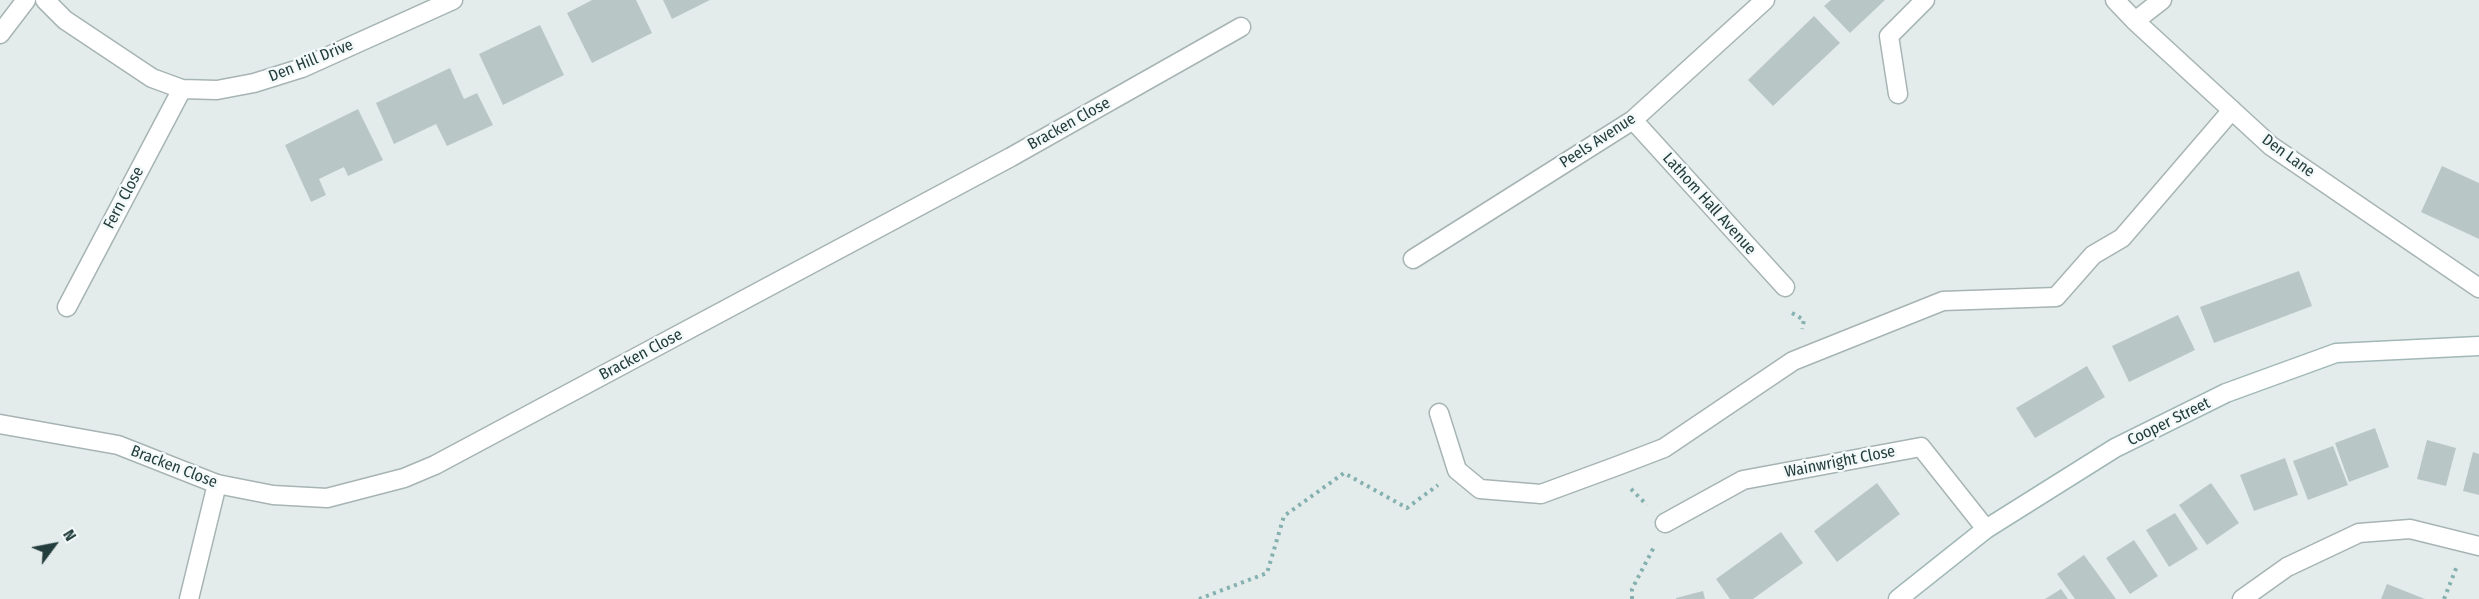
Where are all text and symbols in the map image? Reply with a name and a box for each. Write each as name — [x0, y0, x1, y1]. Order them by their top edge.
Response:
street label: Den Hill Drive — [266, 35, 356, 87]
street label: Bracken Close — [1024, 93, 1114, 155]
street label: Peels Avenue — [1556, 109, 1640, 173]
street label: Den Lane — [2258, 130, 2318, 182]
street label: Lathom Hall Avenue — [1658, 149, 1760, 259]
street label: Fern Close — [100, 164, 148, 232]
street label: Bracken Close — [596, 325, 686, 385]
street label: Cooper Street — [2124, 394, 2214, 450]
street label: Bracken Close — [128, 442, 220, 492]
street label: Wainwright Close — [1783, 442, 1897, 482]
north arrow — [24, 515, 84, 575]
text: N — [59, 526, 80, 544]

